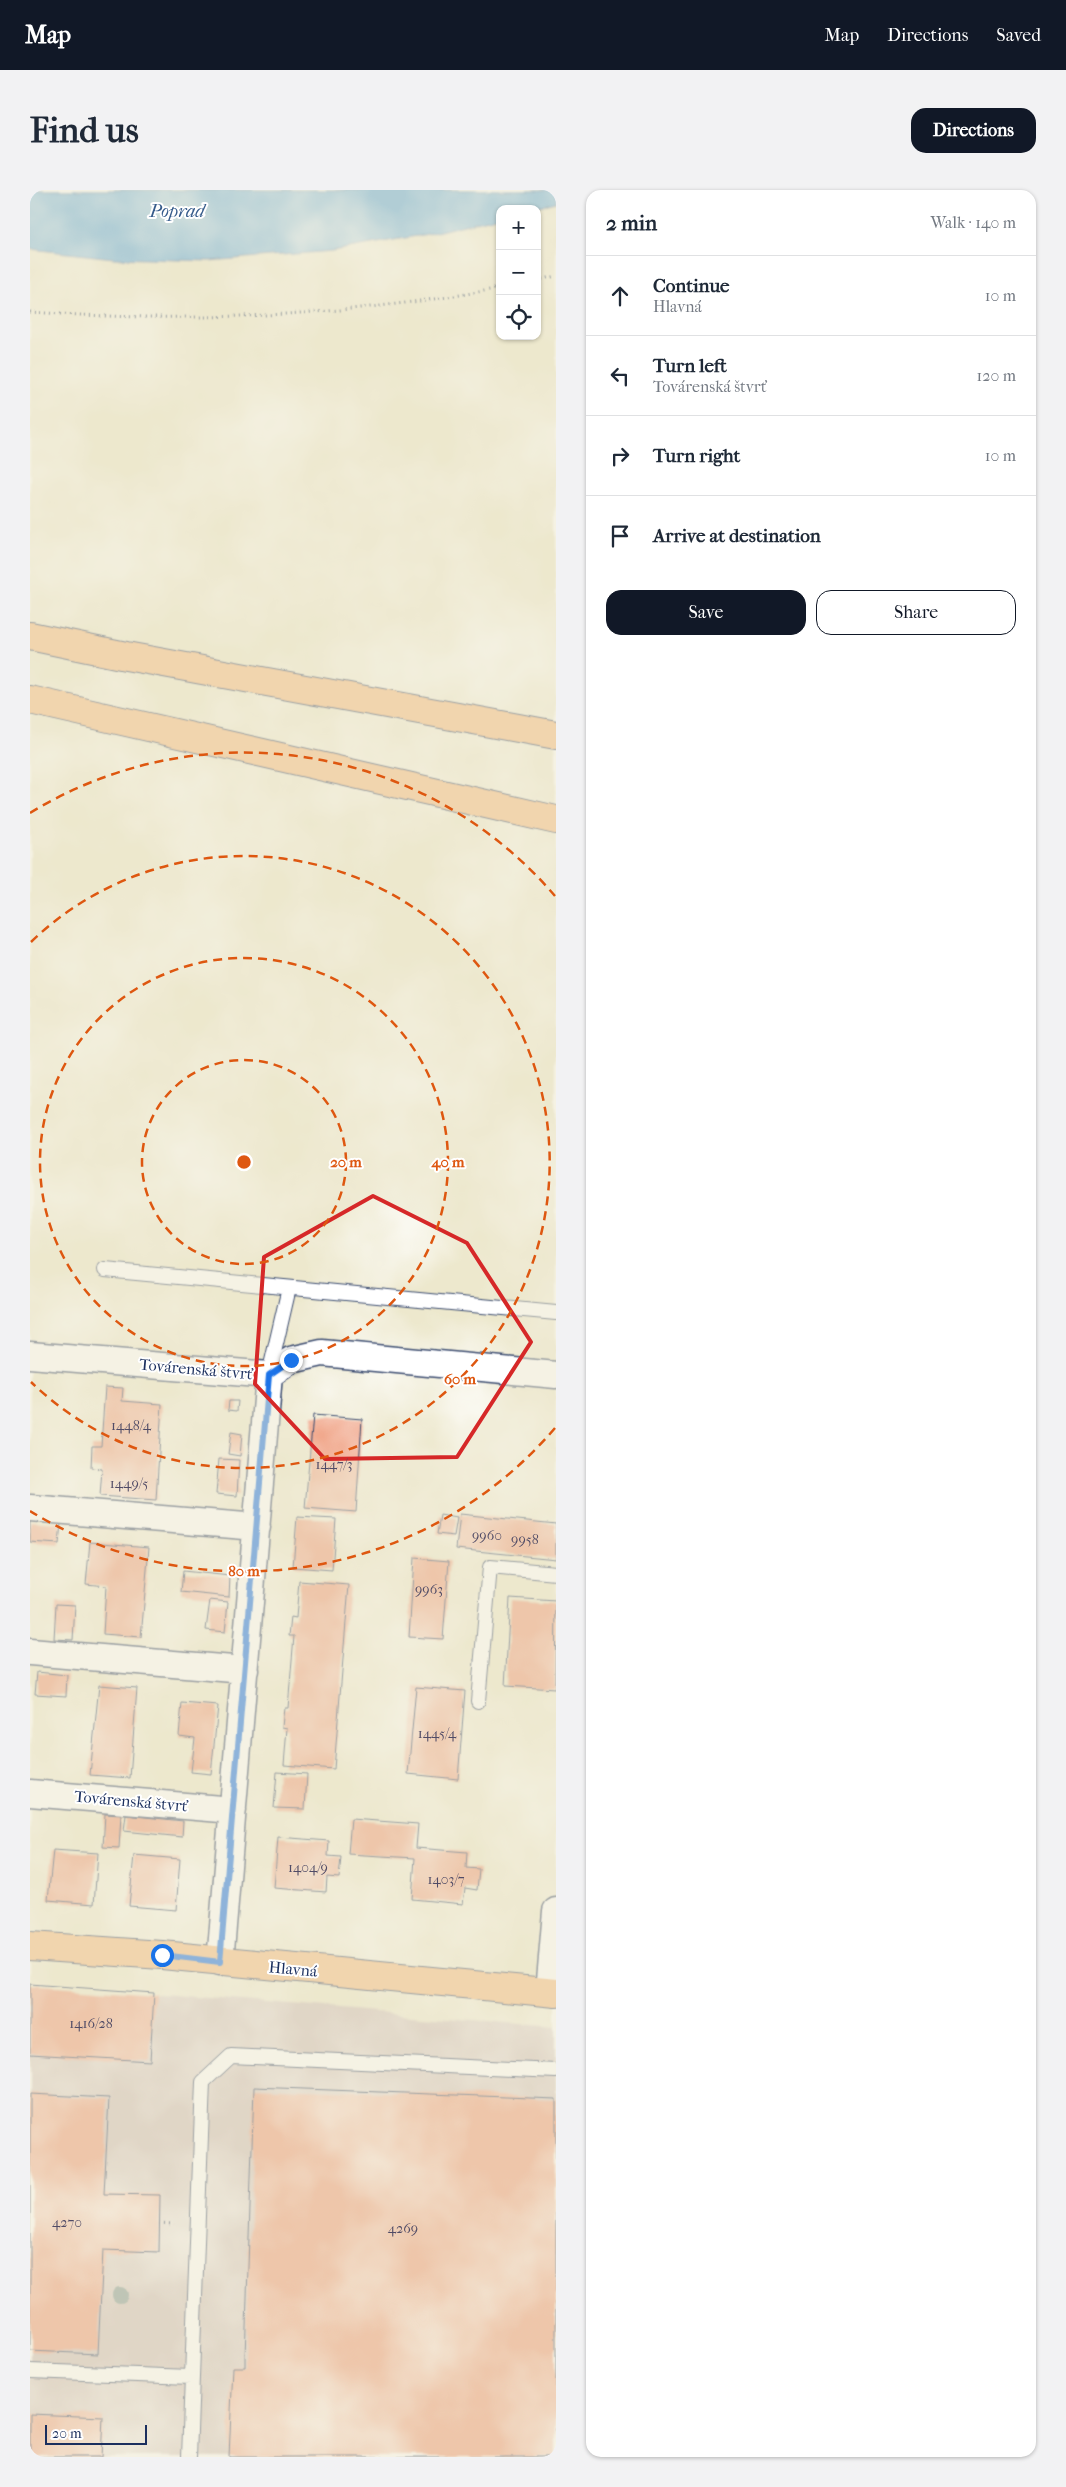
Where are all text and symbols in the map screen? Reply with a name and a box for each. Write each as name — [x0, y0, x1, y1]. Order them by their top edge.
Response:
text: Map — [25, 21, 71, 49]
text: Map — [825, 25, 859, 46]
text: Directions — [887, 25, 968, 46]
text: Saved — [996, 25, 1041, 46]
button: Directions — [911, 108, 1036, 153]
text: Find us — [30, 110, 139, 151]
water label: Poprad — [149, 201, 207, 222]
map controls — [496, 205, 541, 340]
button: + — [496, 205, 541, 250]
text: 2 min — [606, 211, 657, 235]
text: Walk · 140 m — [931, 213, 1016, 232]
button: − — [496, 250, 541, 295]
text: Continue — [653, 275, 729, 297]
icon: ahead — [606, 282, 634, 310]
text: 10 m — [985, 286, 1016, 305]
button: locate — [496, 295, 541, 340]
text: Hlavná — [653, 297, 702, 316]
text: Turn left — [653, 355, 727, 377]
icon: left — [606, 362, 634, 390]
text: 120 m — [977, 366, 1016, 385]
text: Továrenská štvrť — [653, 377, 766, 396]
icon: right — [606, 442, 634, 470]
text: Turn right — [653, 445, 740, 467]
text: 10 m — [985, 446, 1016, 465]
icon: arrive — [606, 522, 634, 550]
text: Arrive at destination — [653, 525, 821, 547]
button: Save — [606, 590, 806, 635]
button: Share — [816, 590, 1016, 635]
centre of rings — [235, 1153, 253, 1171]
text: 20 m — [330, 1153, 362, 1171]
text: 40 m — [431, 1153, 465, 1171]
route end — [280, 1349, 303, 1372]
street label: Továrenská štvrť — [139, 1355, 255, 1384]
text: 60 m — [444, 1370, 477, 1388]
house number: 1448/4 — [111, 1417, 152, 1434]
house number: 1447/3 — [316, 1456, 352, 1473]
house number: 1449/5 — [110, 1475, 148, 1492]
house number: 9960 — [472, 1527, 502, 1544]
house number: 9958 — [511, 1531, 539, 1548]
text: 80 m — [228, 1562, 260, 1580]
house number: 9963 — [415, 1581, 443, 1598]
house number: 1445/4 — [418, 1725, 457, 1742]
street label: Továrenská štvrť — [74, 1787, 190, 1816]
house number: 1404/9 — [288, 1859, 328, 1876]
house number: 1403/7 — [428, 1871, 465, 1888]
route start — [151, 1944, 174, 1967]
street label: Hlavná — [268, 1957, 319, 1981]
house number: 1416/28 — [69, 2015, 113, 2032]
house number: 4270 — [52, 2214, 82, 2231]
house number: 4269 — [388, 2220, 418, 2237]
scale bar — [45, 2422, 148, 2445]
text: 20 m — [52, 2425, 82, 2442]

